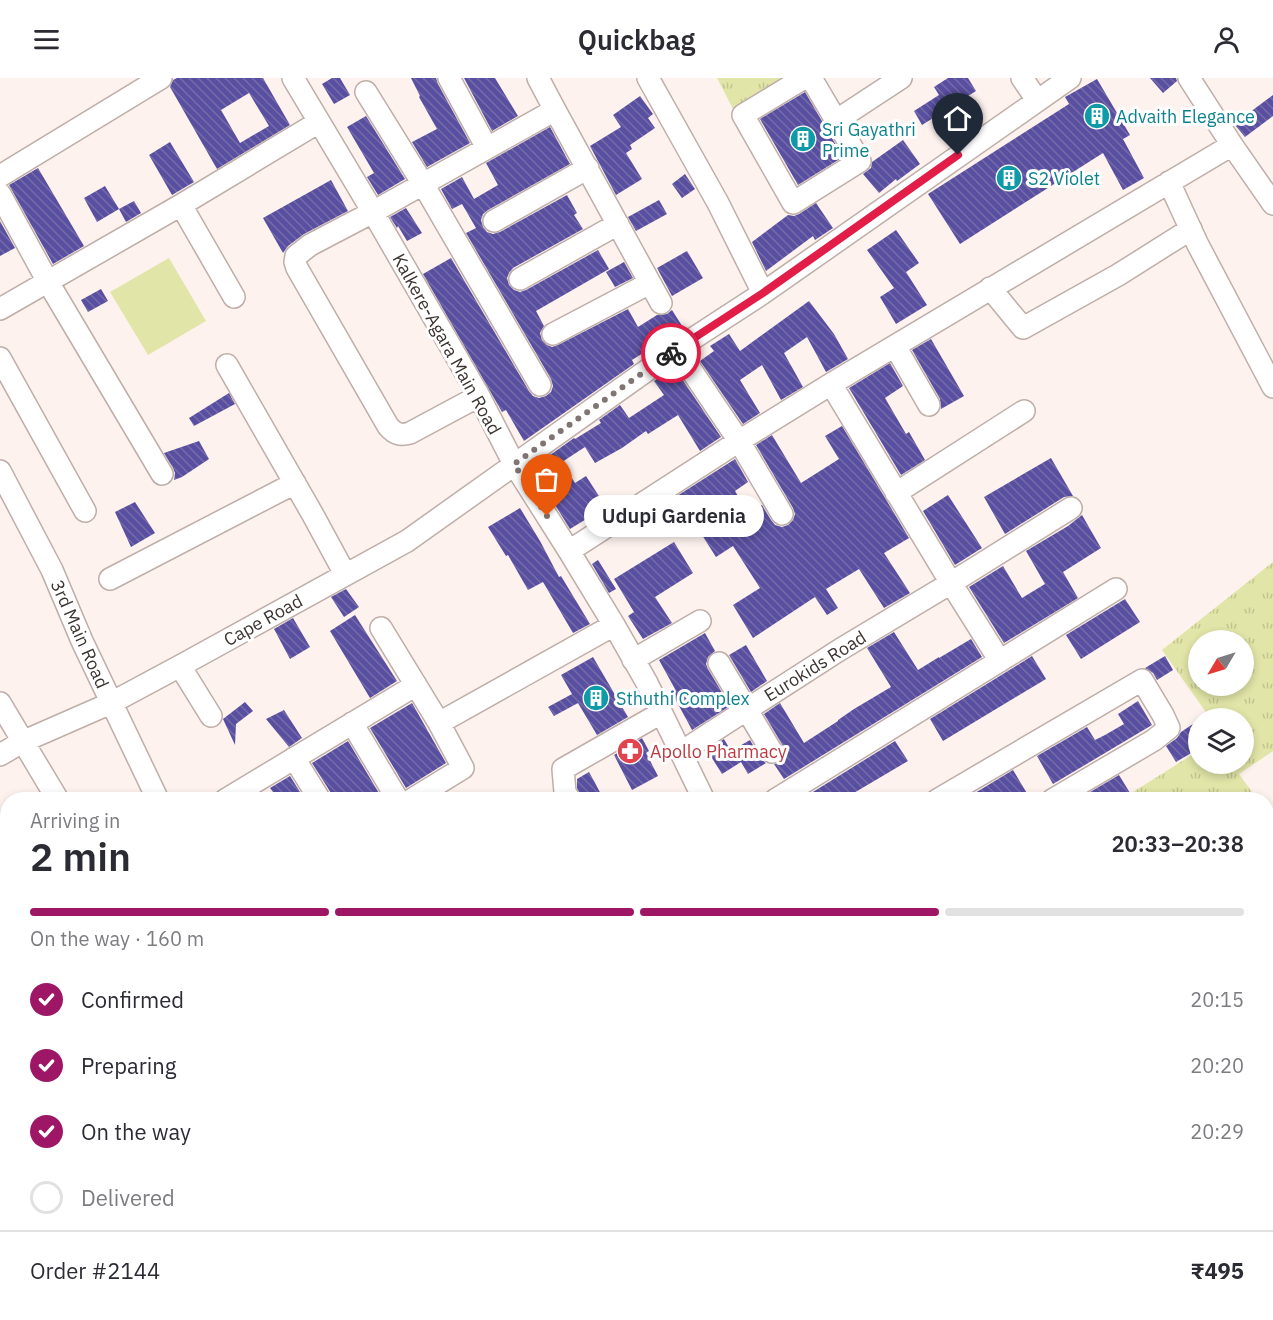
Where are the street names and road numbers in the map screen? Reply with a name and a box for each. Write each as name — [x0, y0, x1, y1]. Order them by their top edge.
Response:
street label: Kalkere-Agara Main Road — [388, 249, 506, 439]
street label: 3rd Main Road — [46, 576, 114, 692]
street label: Cape Road — [219, 589, 307, 651]
street label: Eurokids Road — [760, 625, 870, 707]

